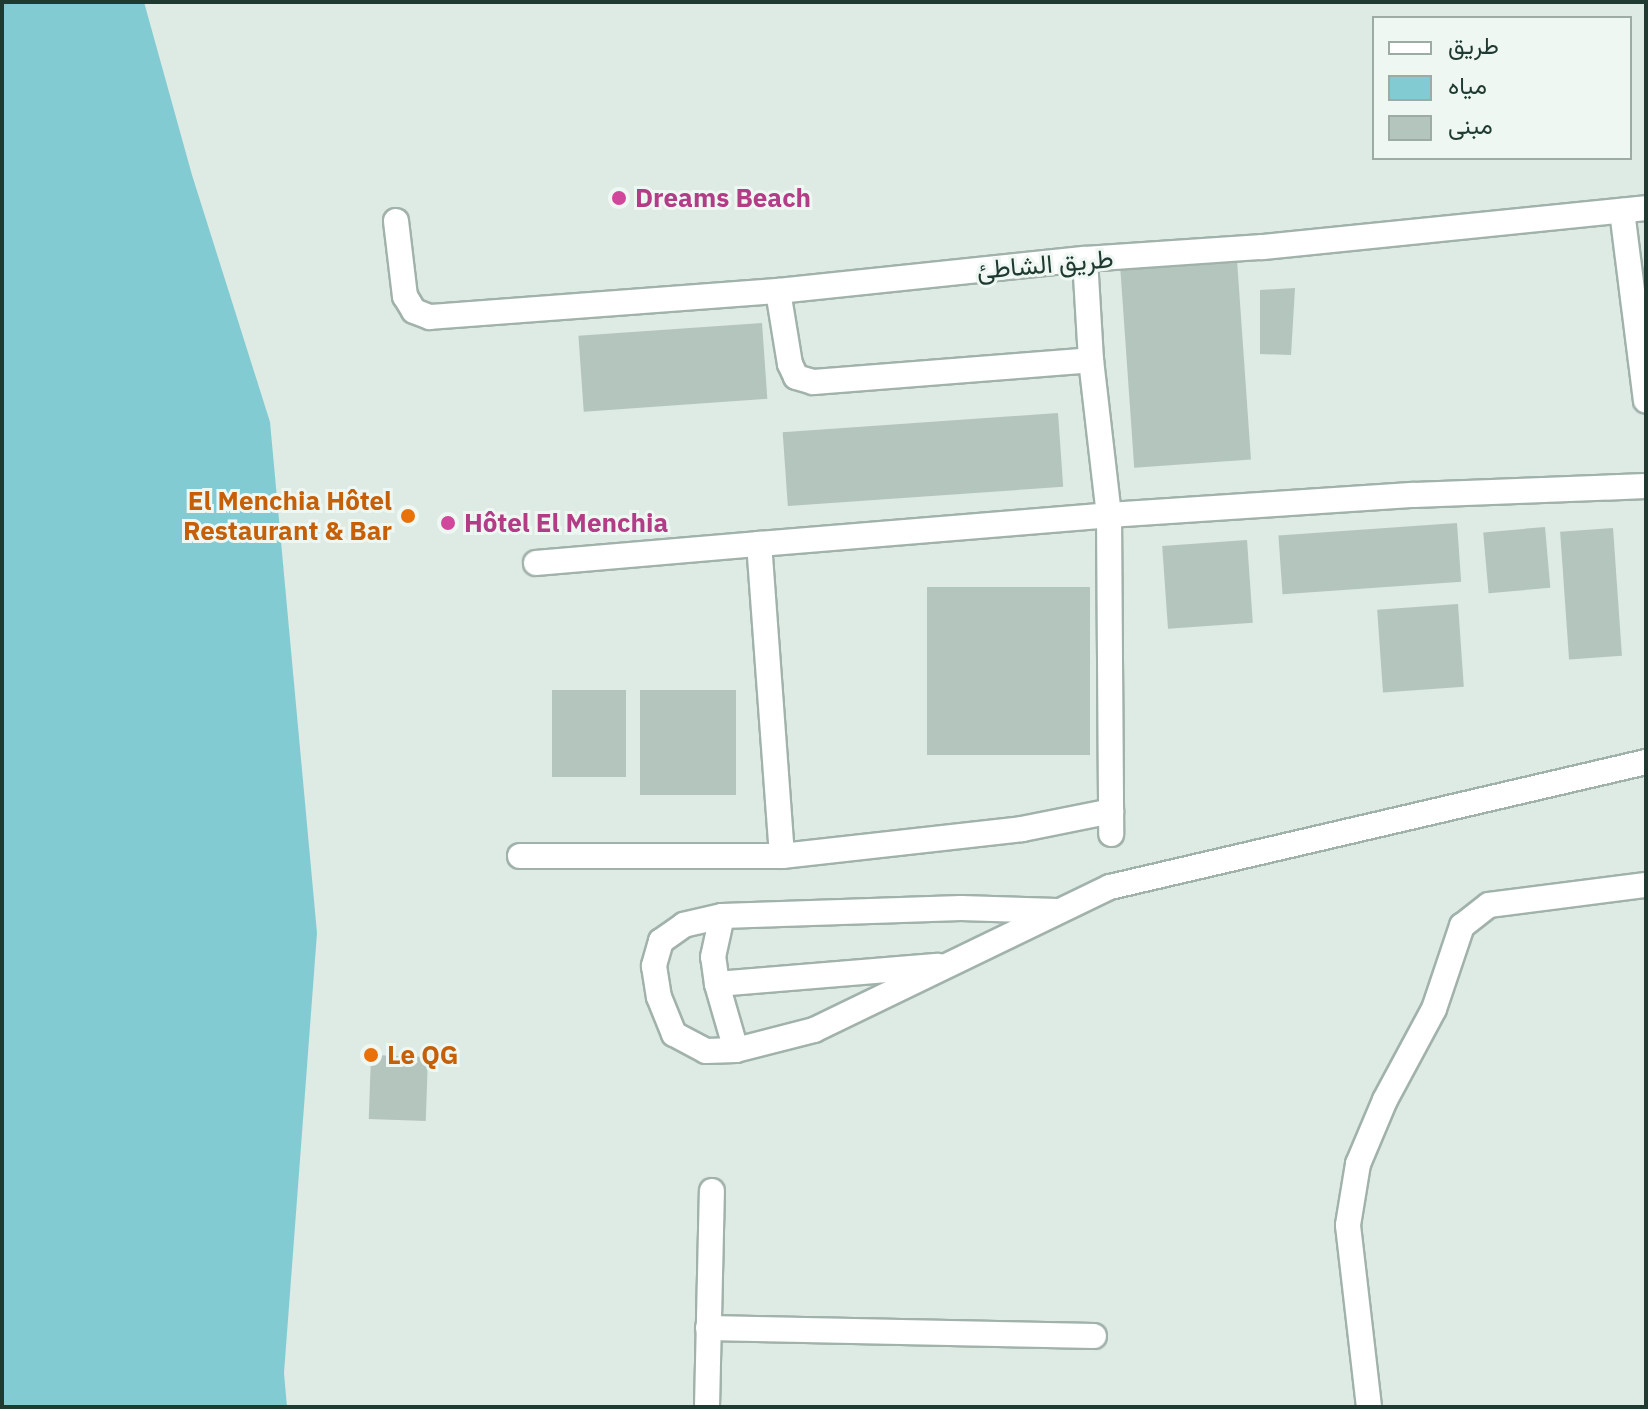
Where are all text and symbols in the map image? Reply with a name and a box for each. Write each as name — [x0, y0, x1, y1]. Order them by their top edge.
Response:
legend — [1372, 16, 1632, 160]
text: طريق — [1448, 29, 1499, 61]
text: مياه — [1448, 69, 1487, 101]
text: مبنى — [1448, 109, 1493, 141]
place label: Dreams Beach — [635, 182, 811, 214]
marker: Dreams Beach — [610, 189, 628, 207]
street label: طريق الشاطئ — [975, 242, 1115, 286]
place label: El Menchia Hôtel Restaurant & Bar — [183, 485, 392, 546]
marker: El Menchia Hôtel Restaurant & Bar — [399, 507, 417, 525]
place label: Hôtel El Menchia — [464, 507, 668, 539]
marker: Hôtel El Menchia — [439, 514, 457, 532]
place label: Le QG — [387, 1039, 459, 1071]
marker: Le QG — [362, 1046, 380, 1064]

